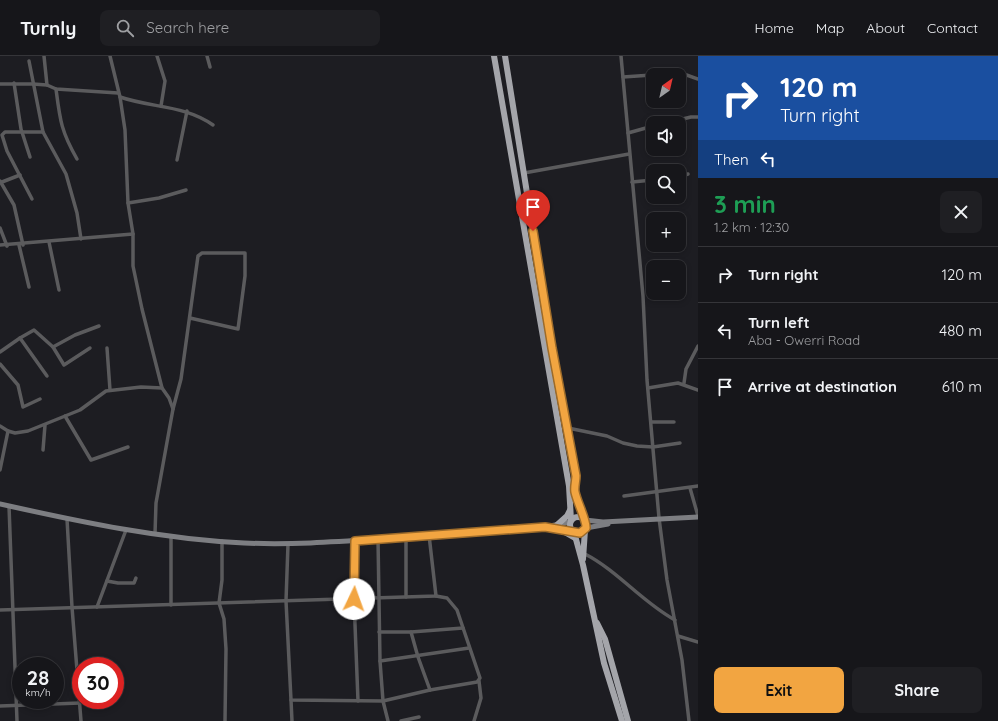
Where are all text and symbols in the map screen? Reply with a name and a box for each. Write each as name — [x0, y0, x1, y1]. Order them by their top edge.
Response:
search box — [100, 10, 380, 46]
text: Turnly — [20, 16, 76, 40]
icon: search — [114, 17, 136, 39]
text: Search here — [146, 18, 229, 37]
text: Home — [755, 19, 794, 37]
text: Map — [816, 19, 844, 37]
text: About — [866, 19, 905, 37]
text: Contact — [927, 19, 978, 37]
north arrow — [646, 68, 686, 108]
map controls — [646, 68, 686, 300]
text: 120 m — [780, 69, 858, 104]
icon: right — [714, 72, 766, 124]
text: Turn right — [780, 104, 860, 127]
button: sound — [646, 116, 686, 156]
icon: left — [757, 148, 779, 170]
text: Then — [714, 150, 749, 169]
button: search — [646, 164, 686, 204]
text: 3 min — [714, 189, 776, 219]
pin — [516, 190, 550, 231]
button: close — [940, 191, 982, 233]
icon: arrive — [522, 196, 544, 218]
button: + — [646, 212, 686, 252]
text: 1.2 km · 12:30 — [714, 219, 789, 235]
button: − — [646, 260, 686, 300]
icon: right — [714, 264, 736, 286]
text: Turn right — [748, 265, 819, 284]
text: 120 m — [941, 265, 982, 284]
text: Turn left — [748, 313, 810, 332]
icon: left — [714, 320, 736, 342]
text: 480 m — [939, 321, 982, 340]
text: Aba - Owerri Road — [748, 332, 860, 348]
icon: arrive — [714, 376, 736, 398]
text: Arrive at destination — [748, 377, 897, 396]
text: 610 m — [942, 377, 982, 396]
position arrow — [333, 578, 375, 620]
speed limit sign: 30 — [72, 657, 124, 709]
text: 28 — [27, 665, 49, 690]
button: Exit — [714, 667, 844, 713]
button: Share — [852, 667, 982, 713]
text: km/h — [25, 686, 51, 699]

